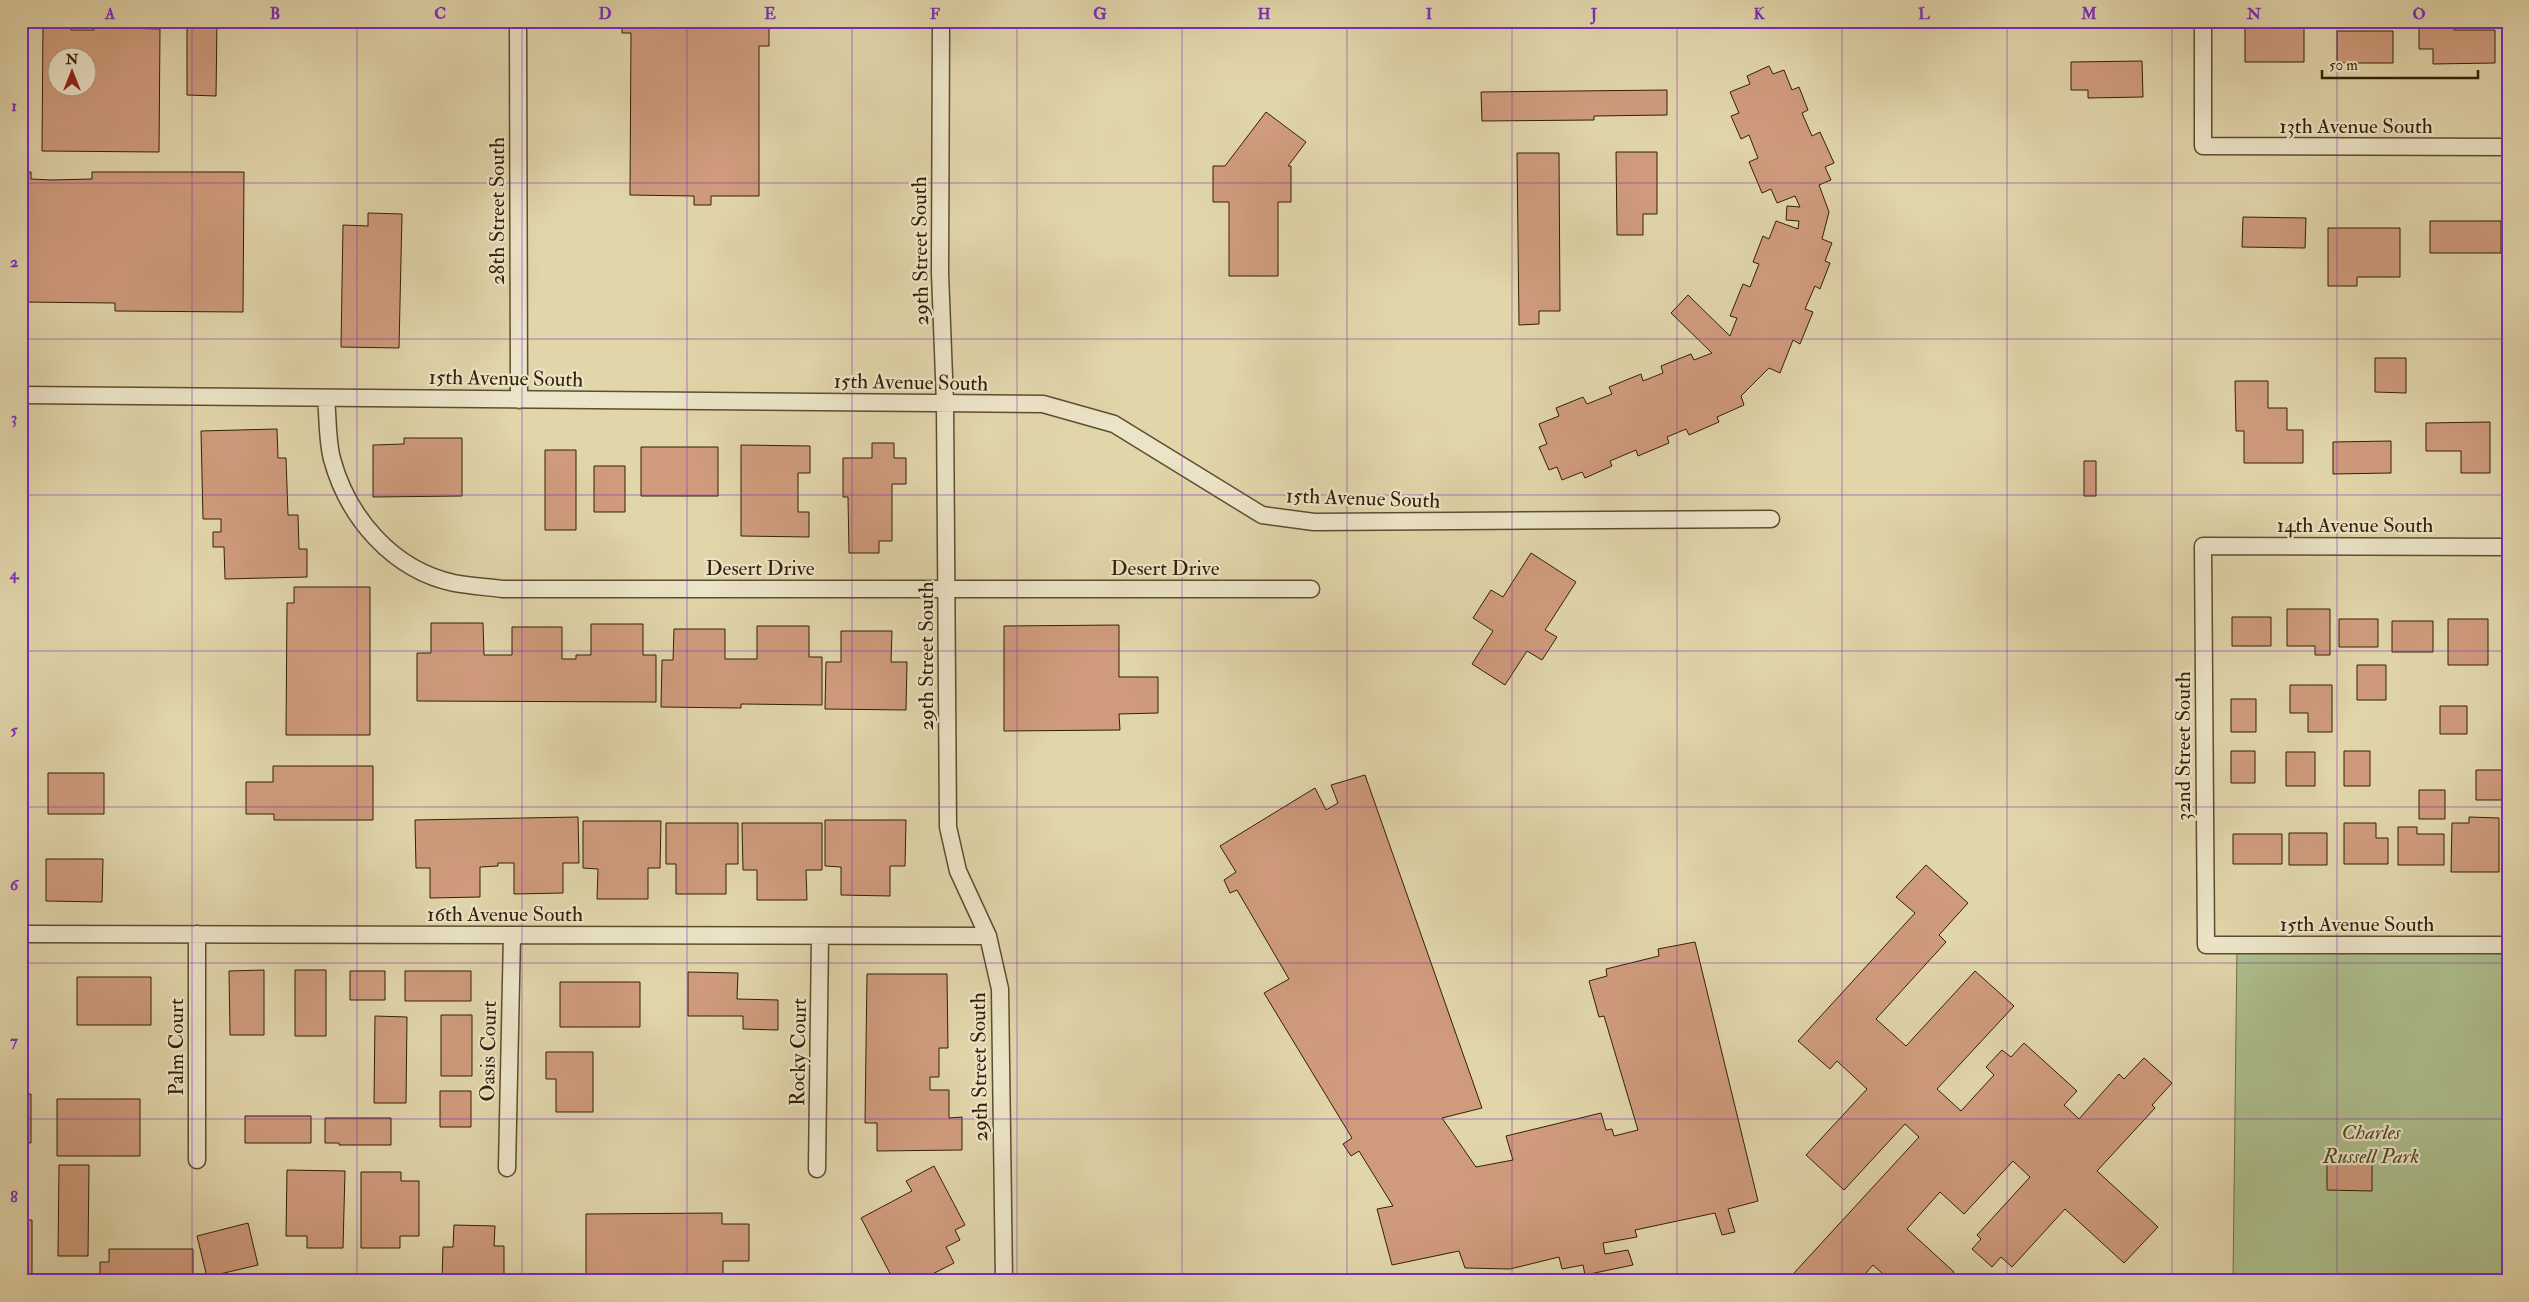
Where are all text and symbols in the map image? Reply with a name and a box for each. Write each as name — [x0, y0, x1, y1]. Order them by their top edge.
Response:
text: A — [104, 4, 116, 24]
text: B — [270, 4, 280, 24]
text: C — [434, 4, 446, 24]
text: D — [598, 4, 612, 24]
text: E — [764, 4, 776, 24]
text: F — [930, 4, 940, 24]
text: G — [1093, 4, 1107, 24]
text: H — [1257, 4, 1271, 24]
text: I — [1426, 4, 1433, 24]
text: J — [1590, 4, 1598, 25]
text: K — [1753, 4, 1765, 24]
text: L — [1918, 4, 1930, 24]
text: M — [2080, 4, 2097, 24]
text: N — [2246, 4, 2262, 24]
text: O — [2412, 4, 2426, 24]
north arrow — [48, 48, 98, 98]
scale bar — [2322, 48, 2478, 80]
text: N — [65, 51, 79, 68]
text: 50 m — [2329, 56, 2358, 75]
text: 1 — [11, 96, 17, 116]
street label: 13th Avenue South — [2279, 113, 2433, 140]
street label: 28th Street South — [484, 137, 511, 285]
street label: 29th Street South — [906, 176, 935, 326]
text: 2 — [10, 252, 18, 272]
street label: 15th Avenue South — [429, 364, 583, 393]
street label: 15th Avenue South — [834, 368, 988, 397]
text: 3 — [11, 408, 17, 428]
street label: 15th Avenue South — [1285, 482, 1441, 515]
street label: 14th Avenue South — [2277, 512, 2433, 539]
street label: Desert Drive — [706, 555, 815, 582]
street label: Desert Drive — [1111, 555, 1220, 582]
text: 4 — [9, 564, 20, 584]
street label: 29th Street South — [913, 581, 940, 731]
street label: 32nd Street South — [2170, 671, 2197, 821]
text: 5 — [10, 720, 18, 740]
text: 6 — [10, 875, 20, 895]
street label: 16th Avenue South — [427, 901, 583, 928]
street label: 15th Avenue South — [2280, 911, 2434, 938]
street label: 29th Street South — [965, 992, 994, 1142]
street label: Palm Court — [163, 998, 190, 1096]
street label: Rocky Court — [784, 998, 813, 1106]
street label: Oasis Court — [474, 1000, 503, 1102]
text: 7 — [10, 1031, 18, 1051]
park label: Charles Russell Park — [2322, 1119, 2419, 1170]
text: 8 — [10, 1187, 18, 1207]

